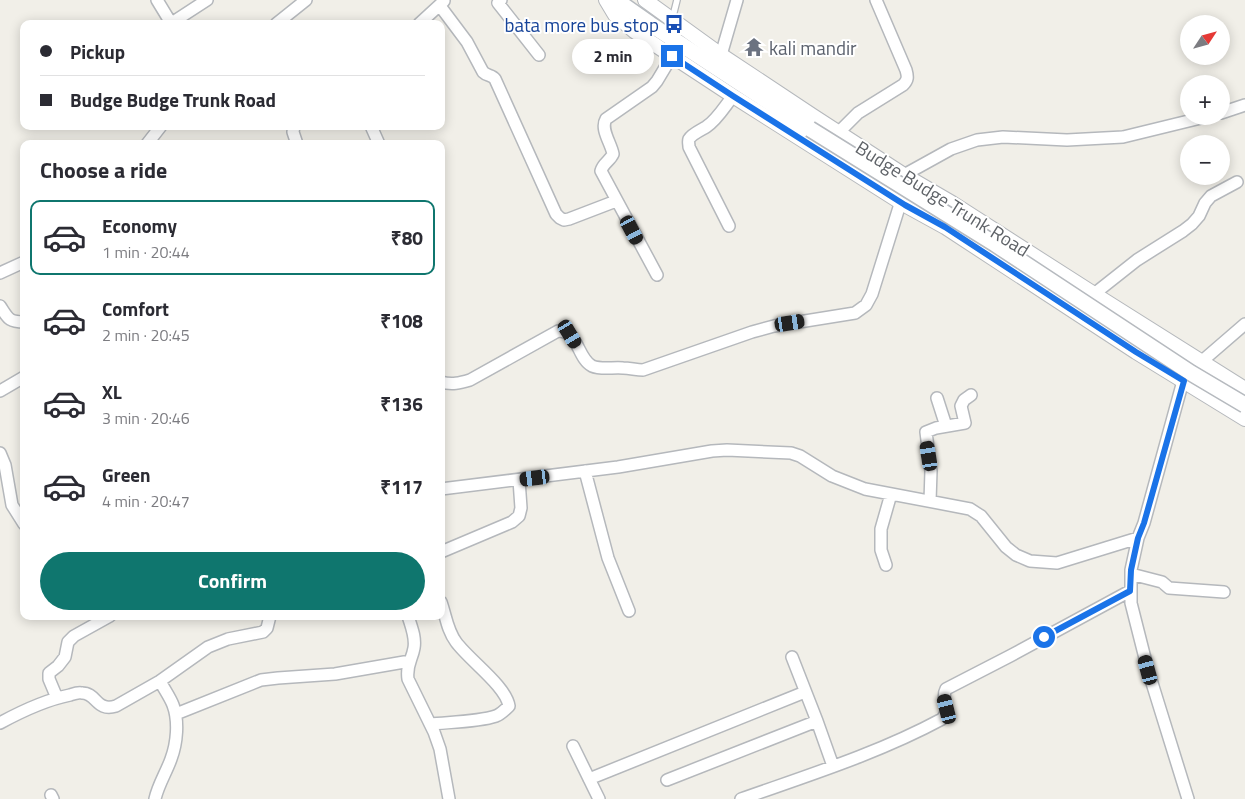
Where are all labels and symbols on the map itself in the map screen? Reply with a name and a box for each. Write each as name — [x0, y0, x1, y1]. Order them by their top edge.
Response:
place label: bata more bus stop — [504, 10, 659, 39]
bus stop icon: bata more bus stop — [663, 13, 685, 35]
north arrow — [1180, 15, 1230, 65]
place label: kali mandir — [769, 33, 857, 62]
temple icon: kali mandir — [743, 36, 765, 58]
callout: 2 min — [572, 38, 654, 74]
route end — [661, 45, 683, 67]
street label: Budge Budge Trunk Road — [850, 133, 1036, 263]
car — [618, 213, 645, 247]
car — [774, 313, 805, 333]
car — [555, 317, 584, 351]
car — [919, 440, 938, 472]
car — [519, 469, 550, 487]
route start — [1033, 626, 1055, 648]
car — [1136, 654, 1159, 686]
car — [936, 693, 957, 725]

